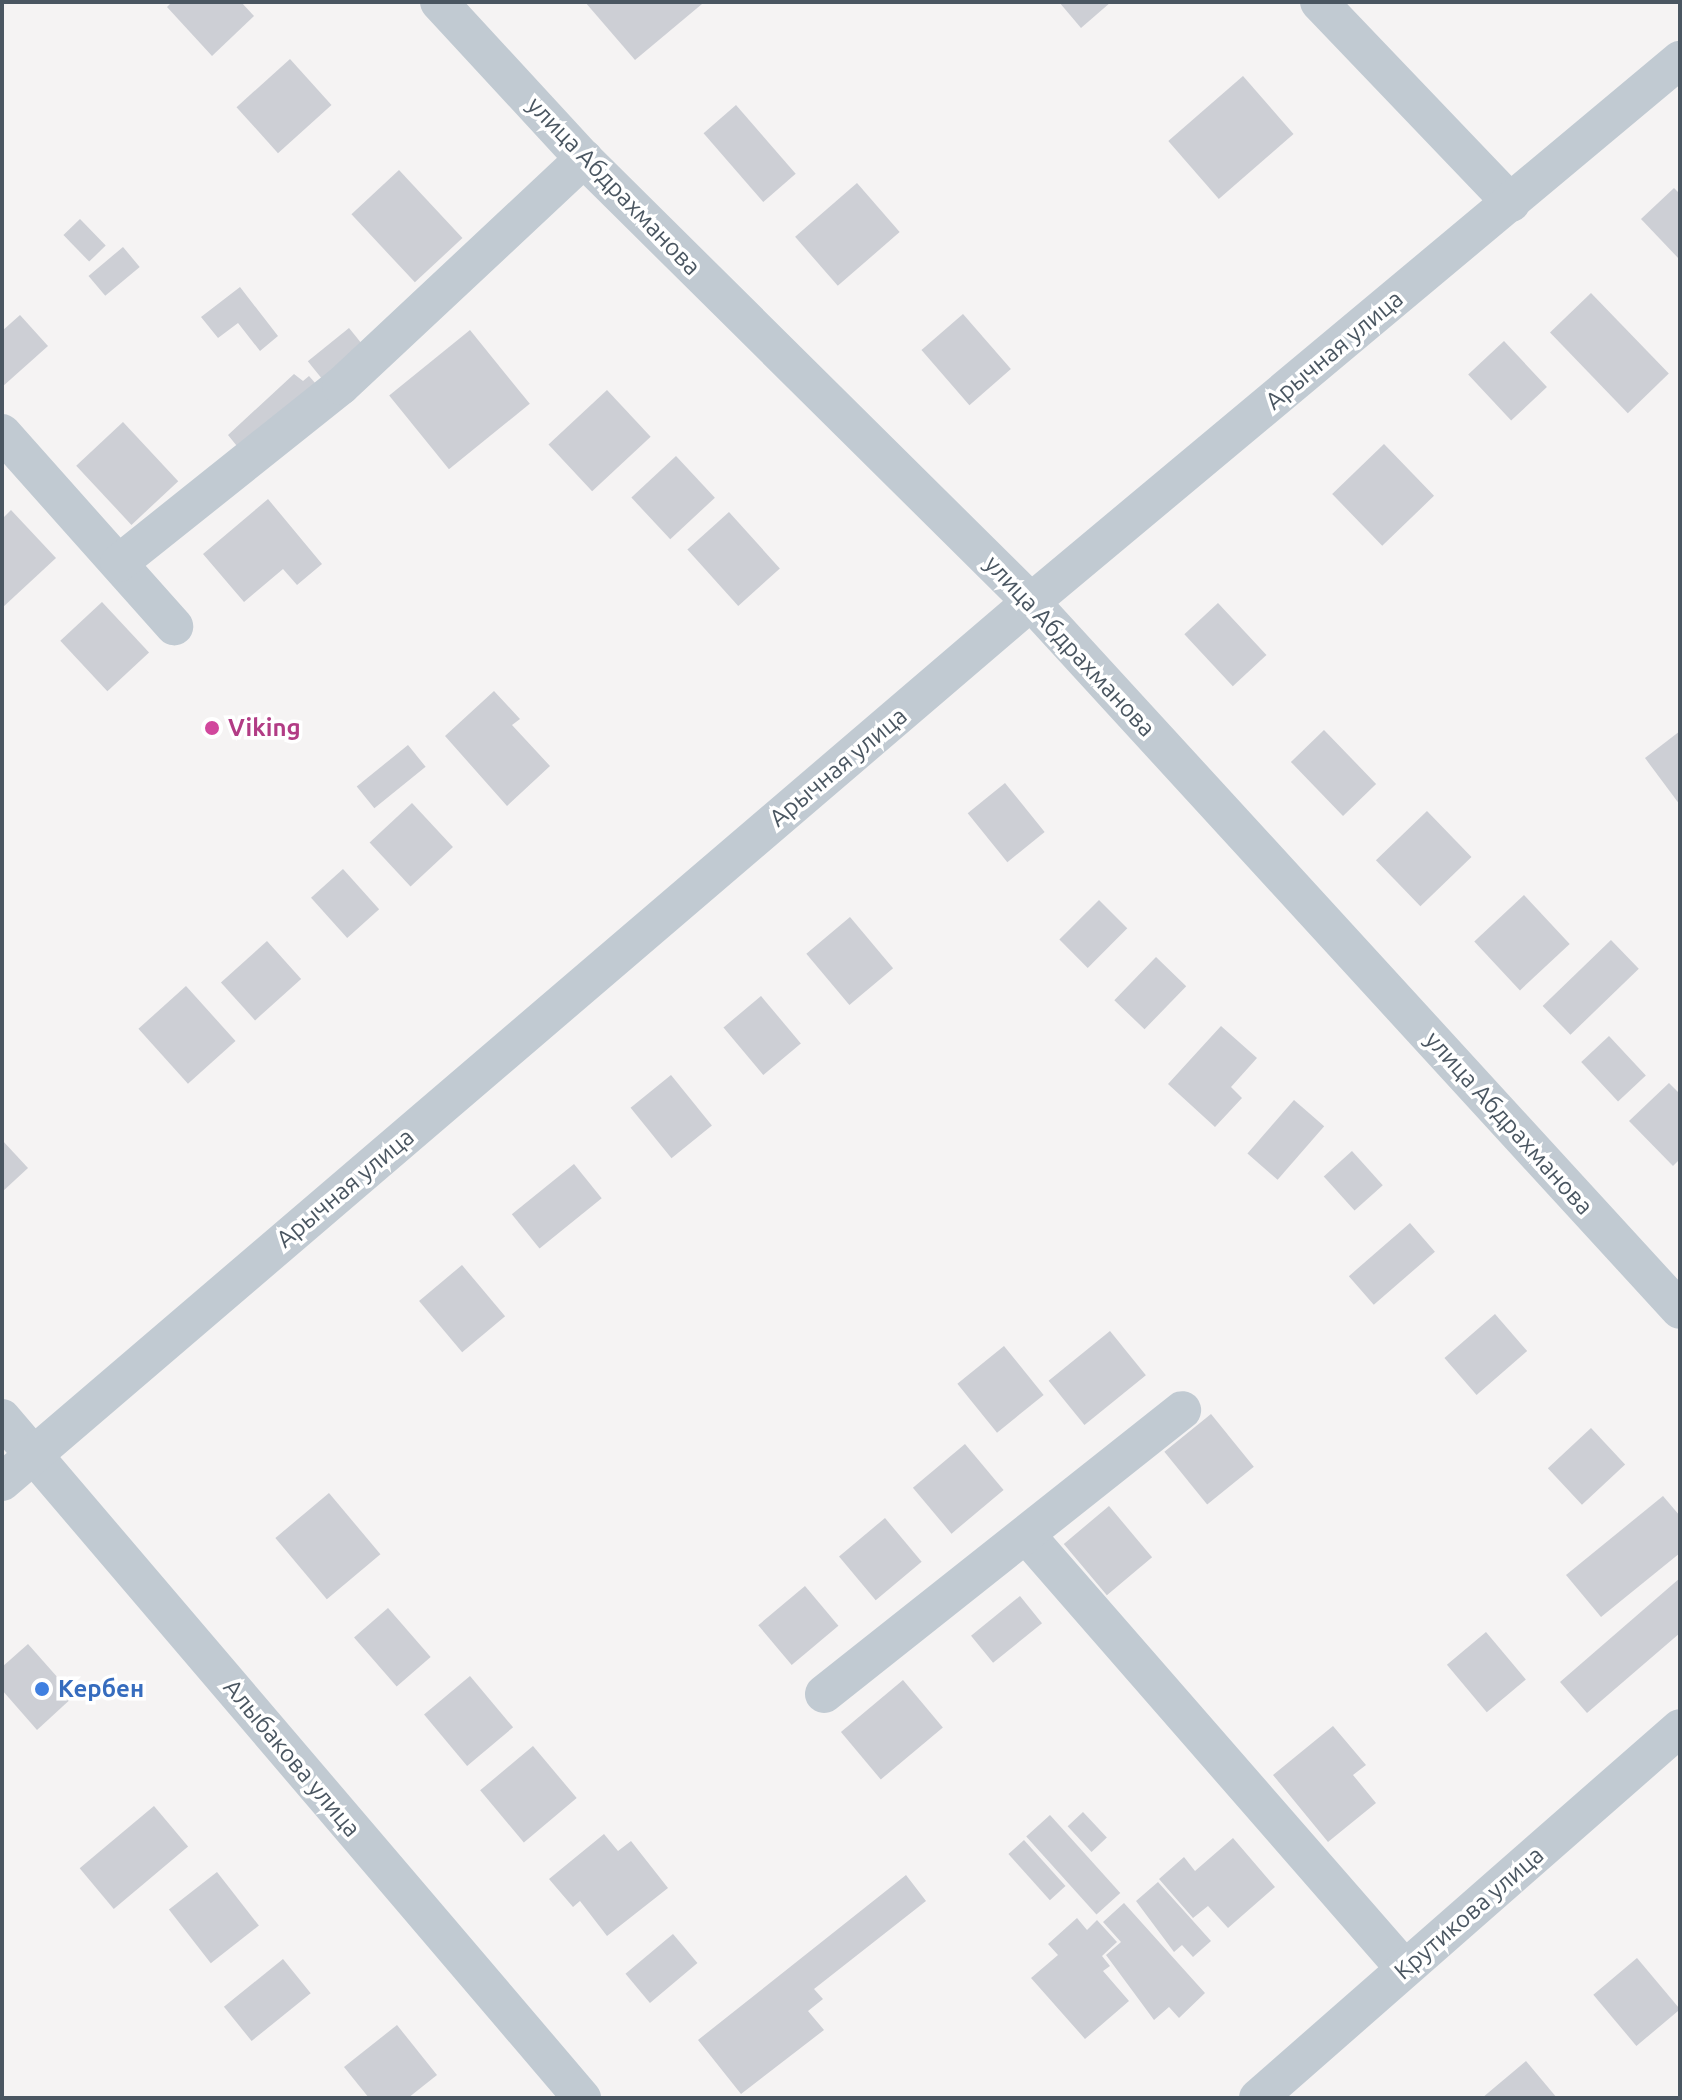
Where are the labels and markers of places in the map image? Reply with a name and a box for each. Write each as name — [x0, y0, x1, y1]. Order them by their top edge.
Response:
place label: Viking — [228, 714, 301, 742]
marker: Viking — [203, 719, 221, 737]
place label: Кербен — [58, 1675, 144, 1703]
marker: Кербен — [33, 1680, 51, 1698]

